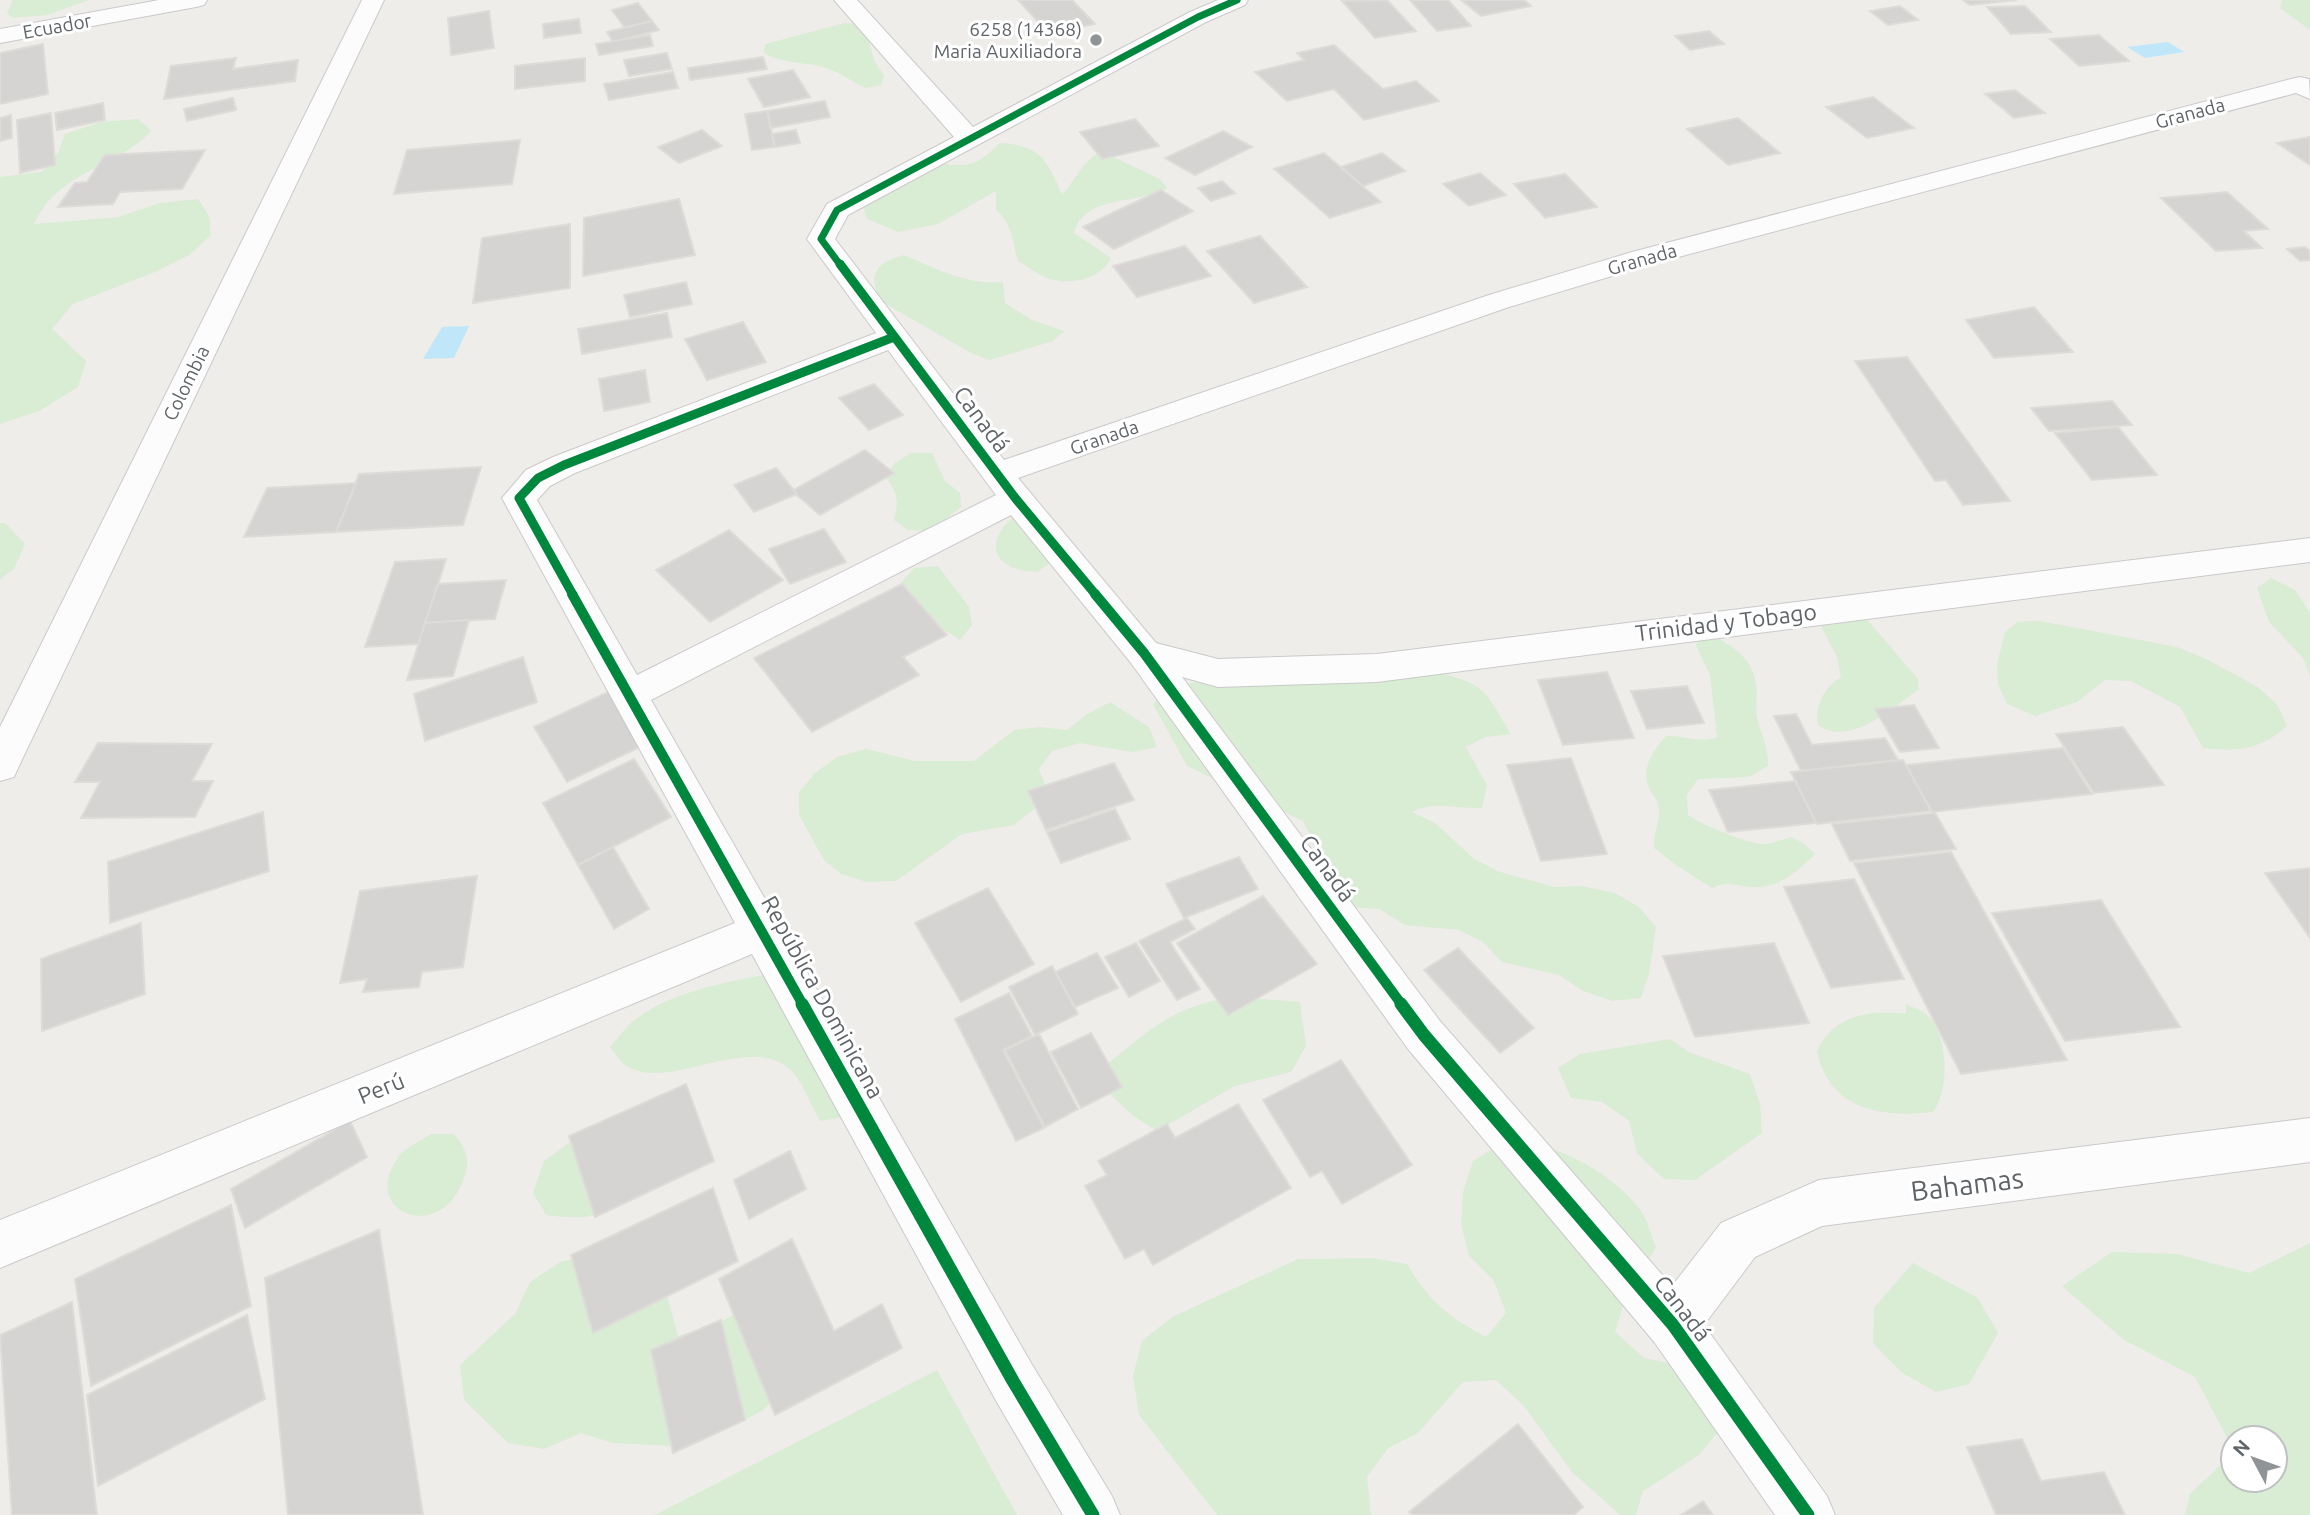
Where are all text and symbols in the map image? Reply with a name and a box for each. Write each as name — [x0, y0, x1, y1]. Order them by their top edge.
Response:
street label: Ecuador — [21, 9, 93, 43]
place label: 6258 (14368) Maria Auxiliadora — [934, 18, 1082, 62]
marker: 6258 (14368) Maria Auxiliadora — [1088, 32, 1104, 48]
street label: Granada — [2153, 93, 2227, 133]
street label: Granada — [1605, 239, 1679, 279]
street label: Colombia — [158, 342, 214, 424]
street label: Canadá — [949, 381, 1015, 457]
street label: Granada — [1067, 415, 1141, 459]
street label: Trinidad y Tobago — [1634, 598, 1818, 646]
street label: Canadá — [1295, 830, 1361, 906]
street label: República Dominicana — [757, 891, 889, 1103]
street label: Perú — [354, 1067, 408, 1109]
street label: Bahamas — [1909, 1162, 2025, 1206]
street label: Canadá — [1650, 1270, 1716, 1346]
north arrow — [2219, 1424, 2289, 1494]
text: N — [2228, 1435, 2254, 1460]

